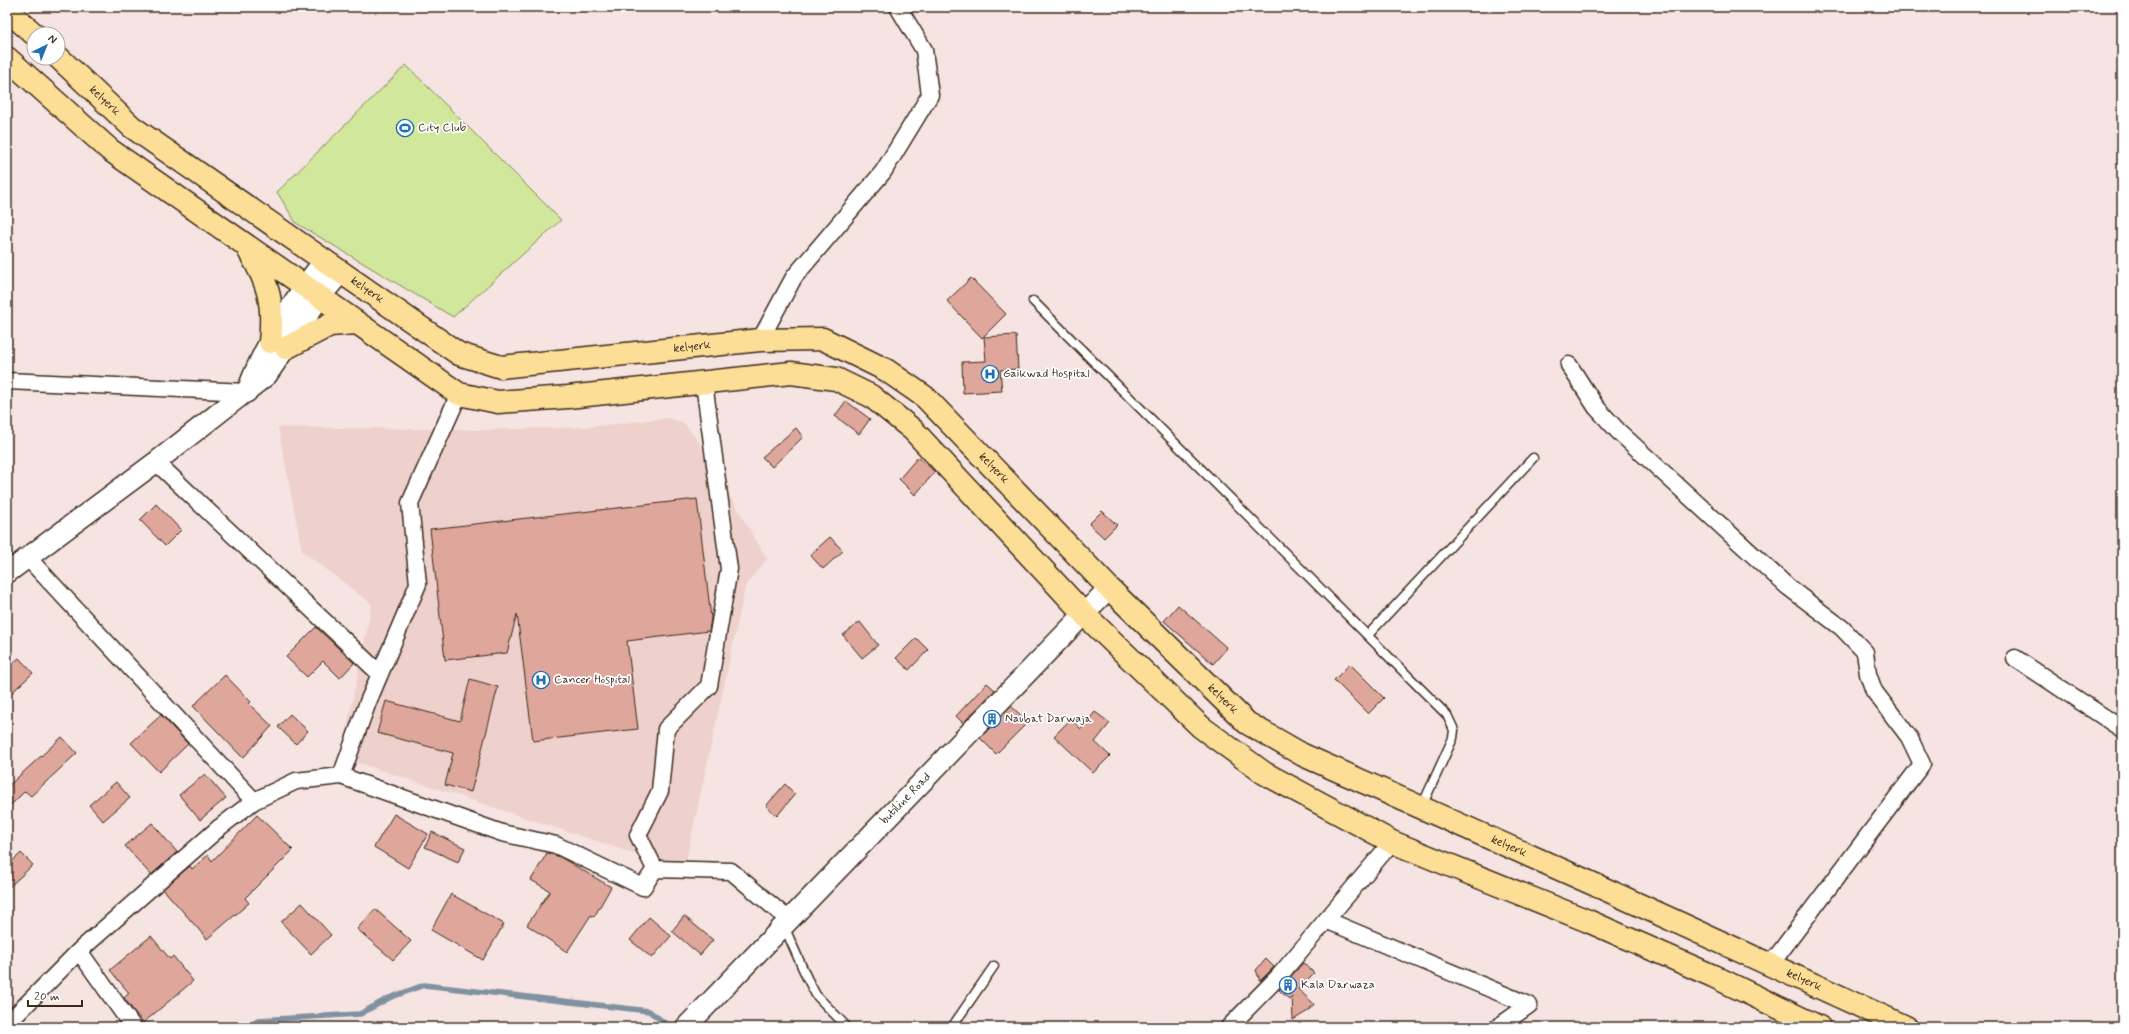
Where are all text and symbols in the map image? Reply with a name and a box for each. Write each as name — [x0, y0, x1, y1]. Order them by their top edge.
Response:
north arrow — [26, 26, 66, 66]
text: N — [45, 32, 60, 47]
street label: kelyerk — [85, 82, 124, 120]
sports icon: City Club — [395, 118, 415, 138]
place label: City Club — [418, 120, 467, 136]
street label: kelyerk — [347, 273, 387, 308]
street label: kelyerk — [673, 337, 712, 357]
hospital icon: Gaikwad Hospital — [980, 364, 1000, 384]
place label: Gaikwad Hospital — [1003, 366, 1090, 382]
street label: kelyerk — [975, 449, 1013, 487]
hospital icon: Cancer Hospital — [531, 670, 551, 690]
place label: Cancer Hospital — [554, 672, 630, 688]
street label: kelyerk — [1204, 680, 1242, 718]
building icon: Naubat Darwaja — [982, 709, 1002, 729]
place label: Naubat Darwaja — [1005, 711, 1093, 727]
street label: butiline Road — [877, 769, 935, 828]
street label: kelyerk — [1489, 832, 1529, 861]
street label: kelyerk — [1784, 965, 1824, 995]
building icon: Kala Darwaza — [1278, 975, 1298, 995]
place label: Kala Darwaza — [1301, 977, 1375, 993]
scale bar — [28, 982, 82, 1008]
text: 20 m — [34, 989, 60, 1005]

